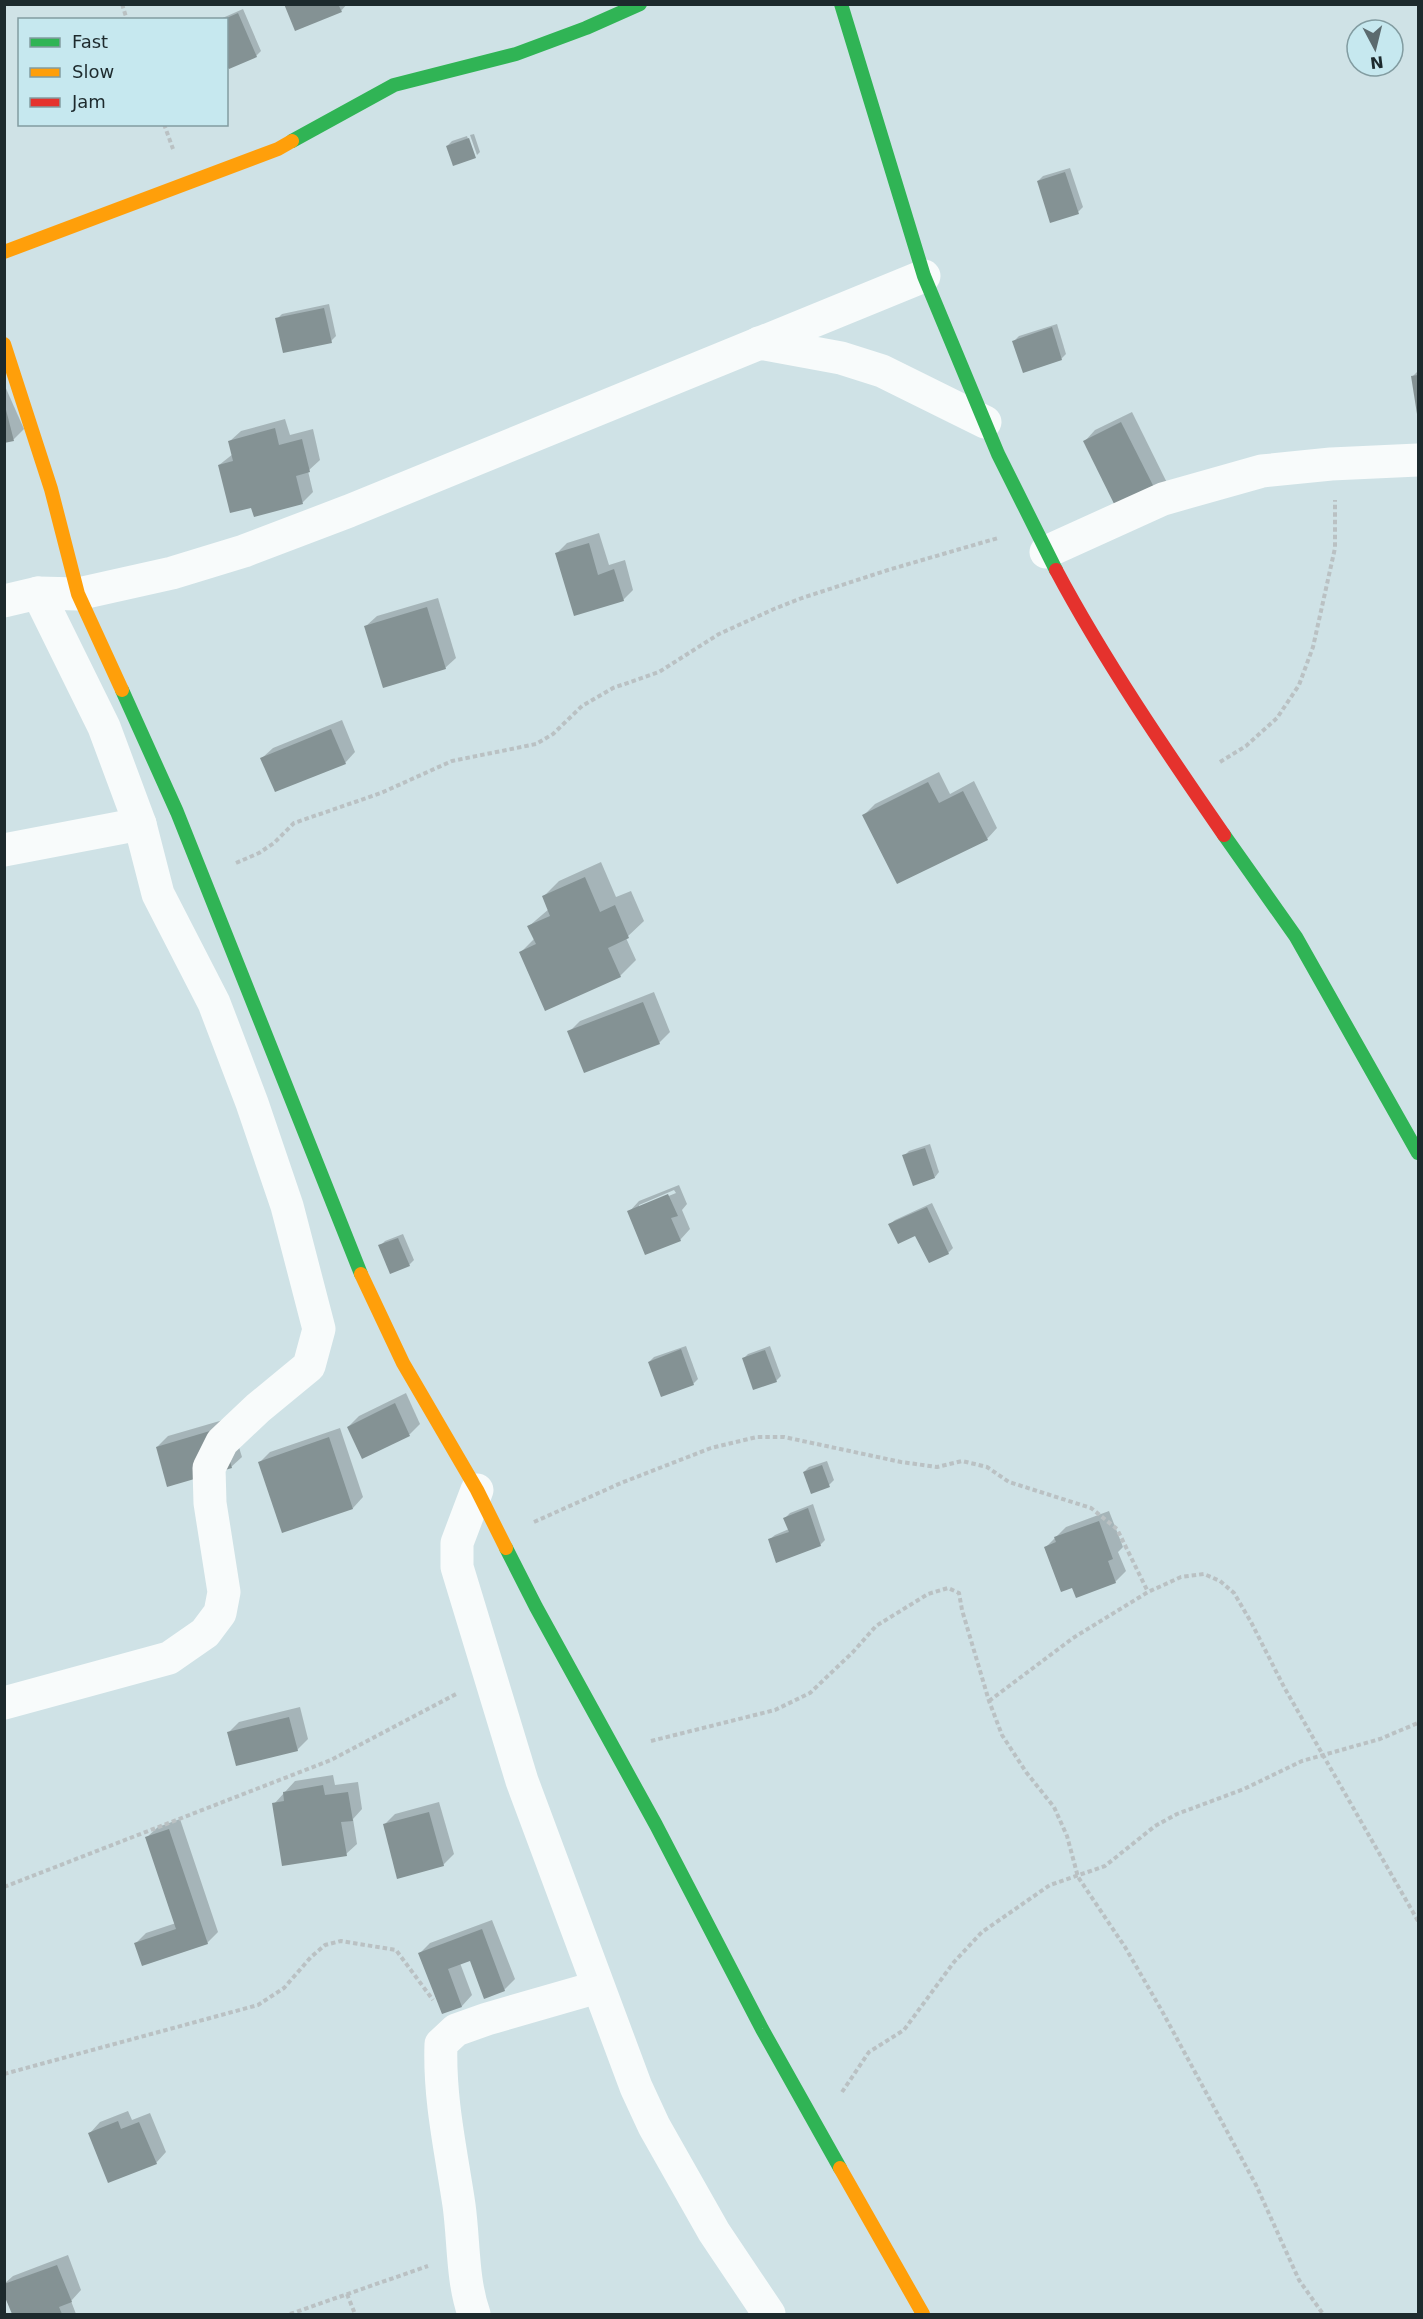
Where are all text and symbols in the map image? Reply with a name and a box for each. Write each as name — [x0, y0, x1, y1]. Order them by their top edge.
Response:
legend — [18, 18, 228, 126]
north arrow — [1345, 18, 1405, 78]
text: Fast — [72, 31, 108, 52]
text: N — [1369, 52, 1385, 73]
text: Slow — [72, 61, 114, 82]
text: Jam — [71, 91, 106, 112]

